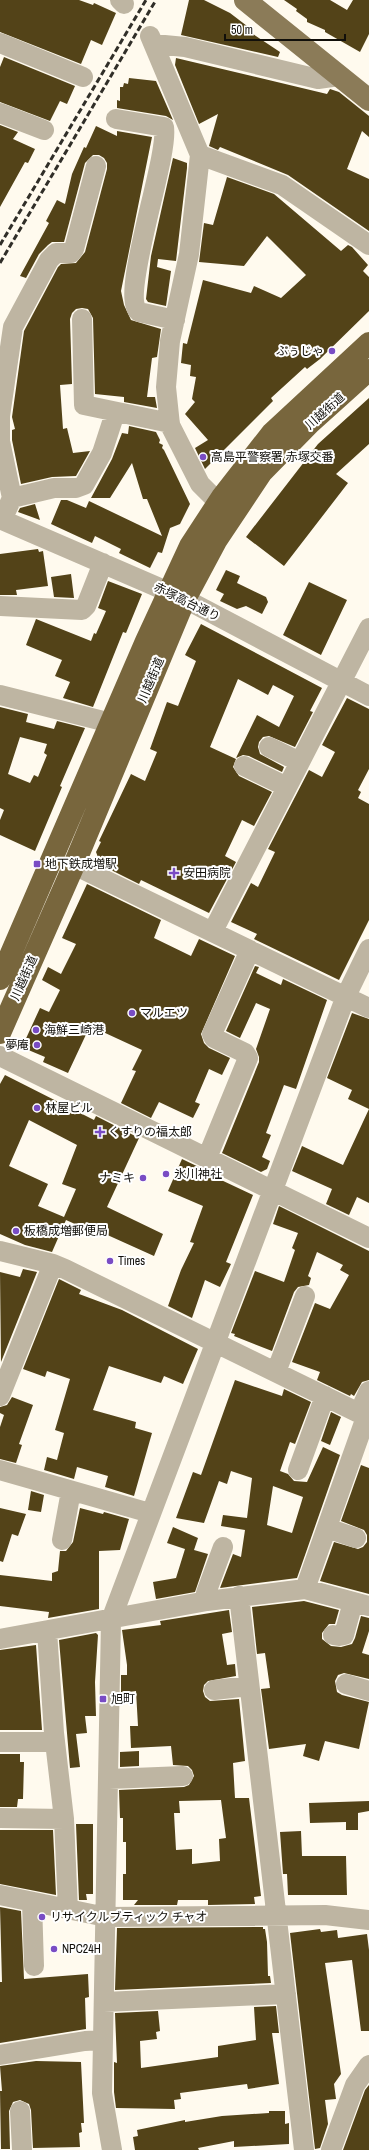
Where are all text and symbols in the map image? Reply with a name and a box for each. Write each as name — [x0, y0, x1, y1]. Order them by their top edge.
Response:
scale bar — [225, 16, 345, 42]
text: 50 m — [231, 22, 253, 38]
place label: ぷぅじゃ — [276, 343, 324, 359]
marker: ぷぅじゃ — [327, 346, 337, 356]
street label: 川越街道 — [302, 389, 348, 433]
place label: 高島平警察署 赤塚交番 — [211, 449, 334, 465]
marker: 高島平警察署 赤塚交番 — [198, 452, 208, 462]
street label: 赤塚高台通り — [151, 579, 223, 625]
street label: 川越街道 — [134, 655, 168, 705]
place label: 地下鉄成増駅 — [45, 856, 117, 872]
marker: 地下鉄成増駅 — [32, 859, 42, 869]
place label: 安田病院 — [183, 865, 231, 881]
marker: 安田病院 — [168, 867, 180, 879]
street label: 川越街道 — [7, 953, 41, 1003]
place label: マルエツ — [140, 1005, 188, 1021]
marker: マルエツ — [127, 1008, 137, 1018]
place label: 海鮮三崎港 — [44, 1022, 104, 1038]
marker: 海鮮三崎港 — [31, 1025, 41, 1035]
place label: 夢庵 — [5, 1037, 29, 1053]
marker: 夢庵 — [32, 1040, 42, 1050]
place label: 林屋ビル — [45, 1100, 93, 1116]
marker: 林屋ビル — [32, 1103, 42, 1113]
place label: くすりの福太郎 — [108, 1124, 192, 1140]
marker: くすりの福太郎 — [95, 1127, 105, 1137]
place label: 氷川神社 — [174, 1166, 222, 1182]
marker: 氷川神社 — [161, 1169, 171, 1179]
place label: ナミキ — [99, 1170, 135, 1186]
marker: ナミキ — [138, 1173, 148, 1183]
place label: 板橋成増郵便局 — [24, 1223, 108, 1239]
marker: 板橋成増郵便局 — [11, 1226, 21, 1236]
place label: Times — [118, 1253, 145, 1269]
marker: Times — [105, 1256, 115, 1266]
place label: 旭町 — [111, 1691, 135, 1707]
marker: 旭町 — [98, 1694, 108, 1704]
place label: リサイクルブティック チャオ — [50, 1909, 207, 1925]
marker: リサイクルブティック チャオ — [37, 1912, 47, 1922]
place label: NPC24H — [62, 1941, 101, 1957]
marker: NPC24H — [49, 1944, 59, 1954]

